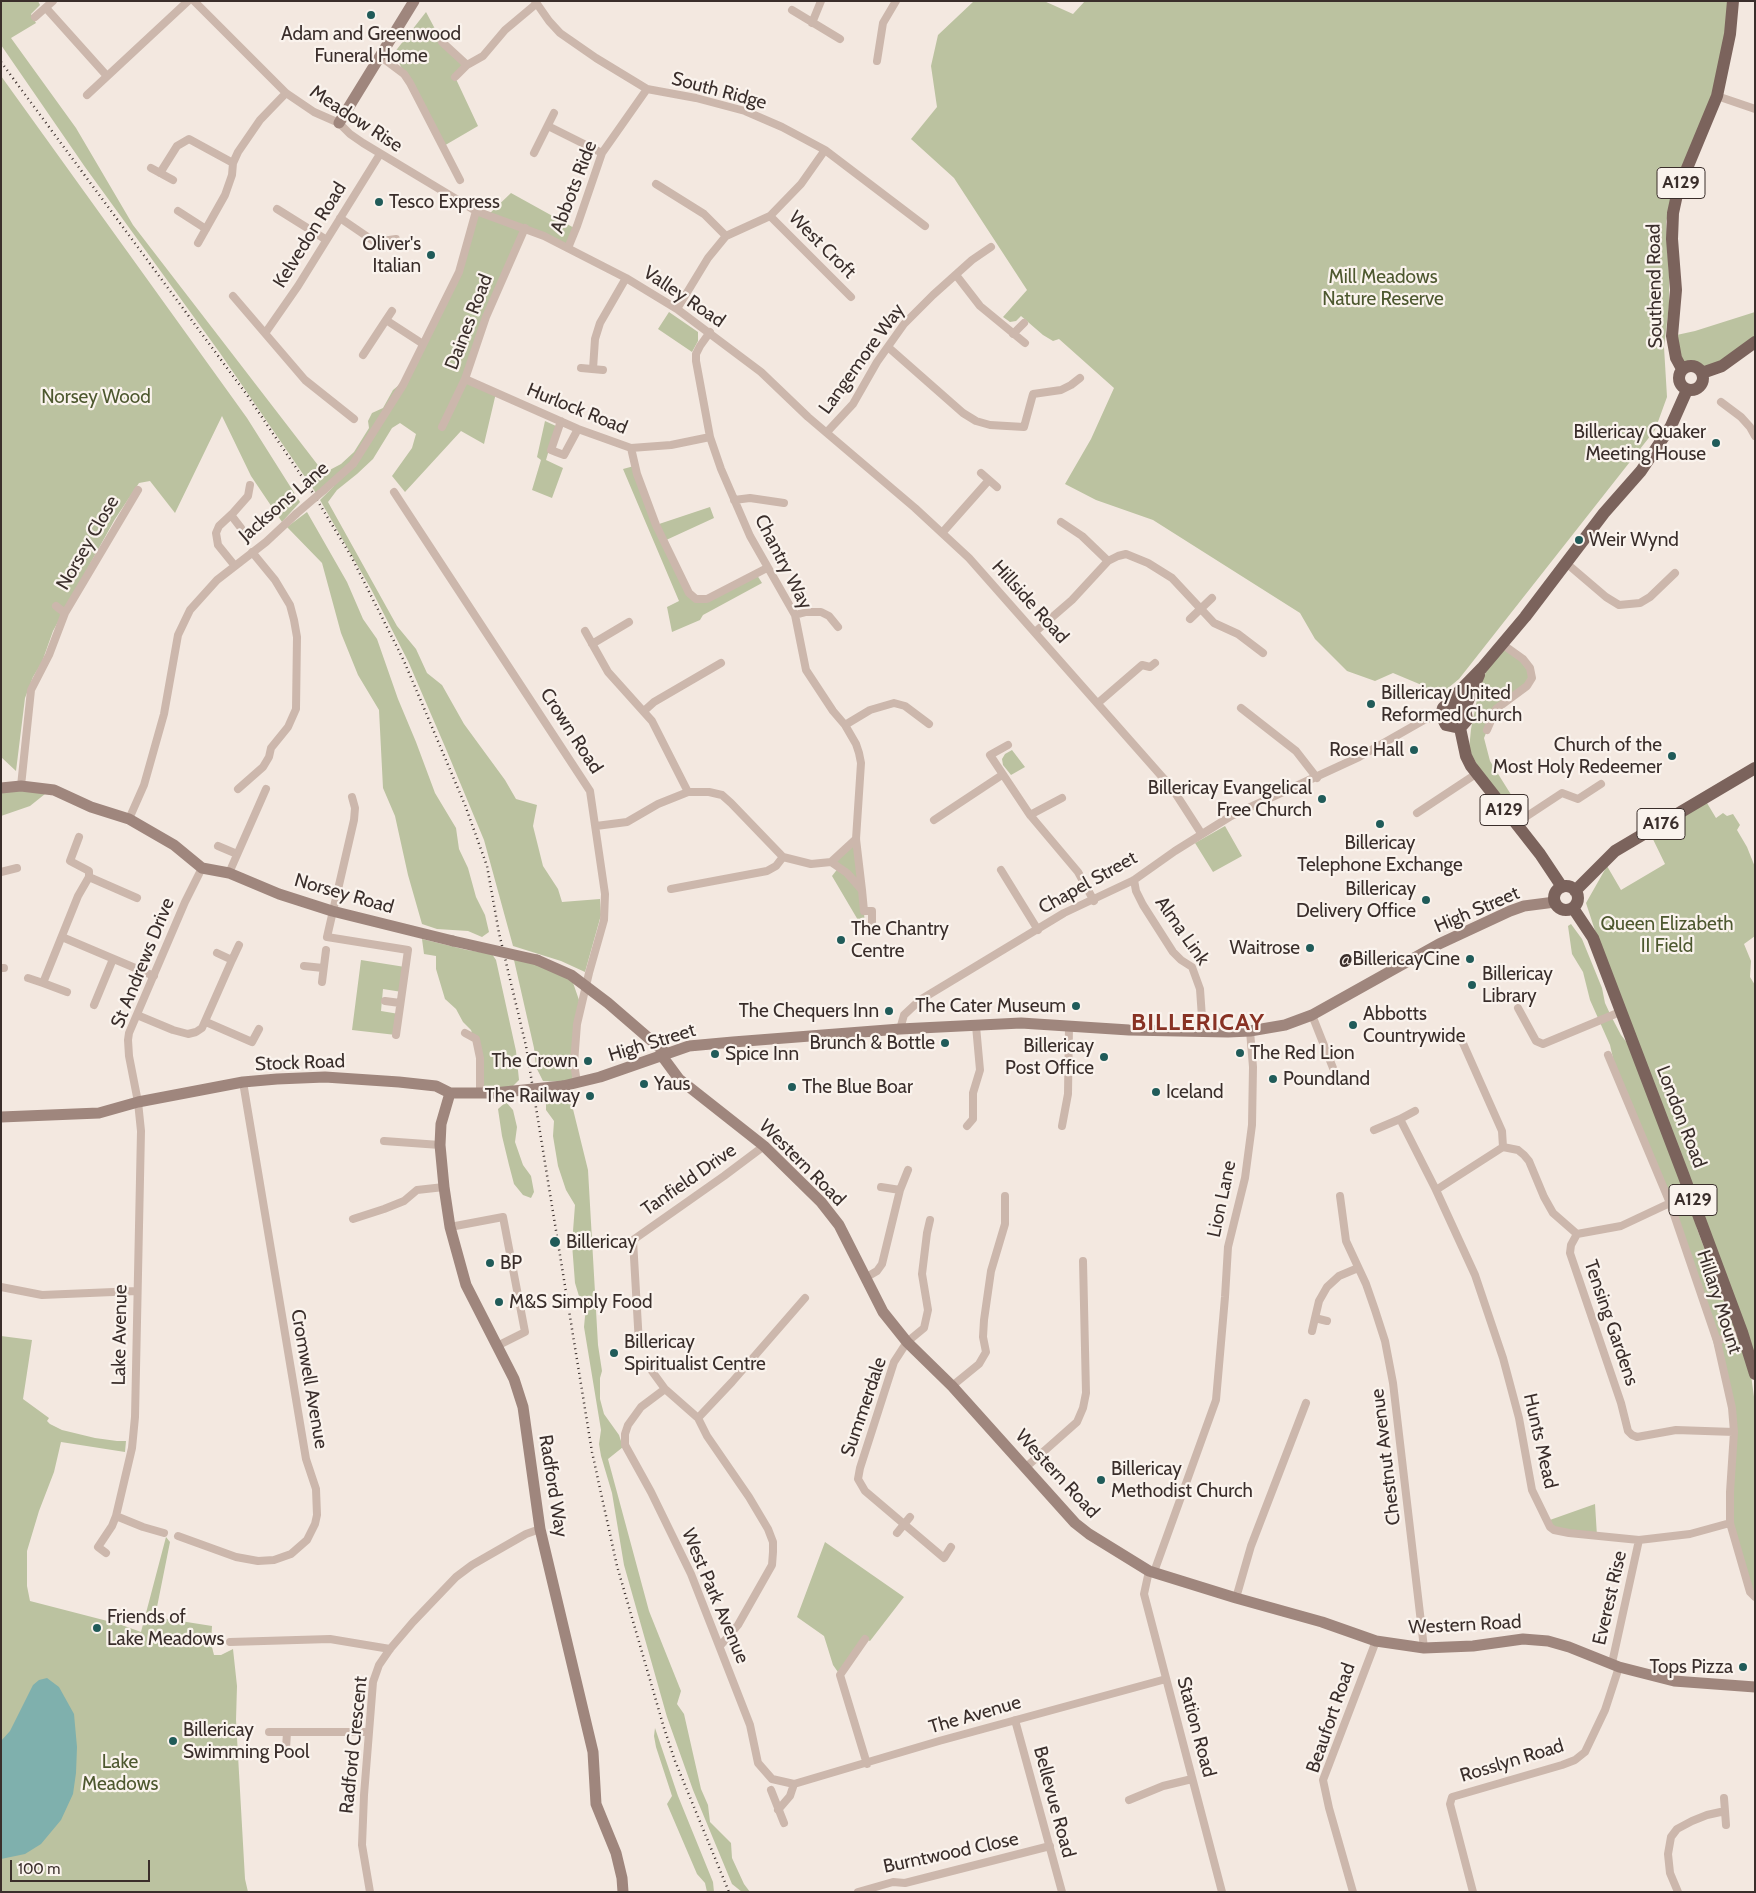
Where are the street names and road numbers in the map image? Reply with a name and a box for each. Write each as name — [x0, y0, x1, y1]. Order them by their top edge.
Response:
street label: South Ridge — [669, 67, 769, 115]
street label: Meadow Rise — [305, 81, 407, 157]
street label: Abbots Ride — [546, 138, 602, 236]
road number: A129 — [1657, 168, 1705, 198]
street label: Kelvedon Road — [268, 178, 352, 292]
street label: West Croft — [784, 207, 860, 283]
street label: Southend Road — [1643, 224, 1667, 348]
street label: Valley Road — [639, 261, 729, 333]
street label: Daines Road — [440, 271, 498, 373]
street label: Langemore Way — [814, 299, 910, 419]
street label: Hurlock Road — [523, 378, 631, 440]
street label: Jacksons Lane — [235, 457, 333, 547]
street label: Norsey Close — [52, 492, 124, 594]
street label: Chantry Way — [749, 511, 817, 613]
street label: Hillside Road — [987, 556, 1073, 648]
street label: Crown Road — [535, 684, 607, 778]
road number: A129 — [1480, 794, 1528, 826]
road number: A176 — [1637, 809, 1685, 840]
street label: Chapel Street — [1035, 847, 1141, 919]
street label: Norsey Road — [292, 869, 396, 919]
street label: High Street — [1431, 882, 1523, 938]
street label: Alma Link — [1150, 892, 1214, 970]
street label: St Andrews Drive — [107, 895, 179, 1031]
street label: High Street — [606, 1019, 698, 1067]
street label: Stock Road — [255, 1050, 345, 1076]
street label: London Road — [1651, 1063, 1711, 1171]
street label: Western Road — [754, 1115, 850, 1211]
street label: Tanfield Drive — [637, 1139, 741, 1221]
street label: Lion Lane — [1203, 1159, 1241, 1239]
road number: A129 — [1669, 1184, 1717, 1216]
street label: Hillary Mount — [1692, 1247, 1746, 1357]
street label: Tensing Gardens — [1579, 1257, 1643, 1389]
street label: Lake Avenue — [108, 1284, 132, 1386]
street label: Cromwell Avenue — [286, 1307, 332, 1451]
street label: Summerdale — [836, 1354, 892, 1460]
street label: Chestnut Avenue — [1366, 1387, 1406, 1527]
street label: Hunts Mead — [1518, 1391, 1562, 1491]
street label: Western Road — [1010, 1425, 1104, 1523]
street label: Radford Way — [534, 1433, 572, 1539]
street label: West Park Avenue — [676, 1525, 754, 1667]
street label: Everest Rise — [1588, 1549, 1632, 1647]
street label: Western Road — [1408, 1611, 1522, 1639]
street label: Beaufort Road — [1302, 1660, 1360, 1776]
street label: Station Road — [1172, 1674, 1220, 1780]
street label: Radford Crescent — [335, 1675, 373, 1815]
street label: The Avenue — [926, 1691, 1024, 1739]
street label: Rosslyn Road — [1457, 1734, 1567, 1788]
street label: Bellevue Road — [1028, 1744, 1080, 1860]
street label: Burntwood Close — [881, 1828, 1021, 1878]

